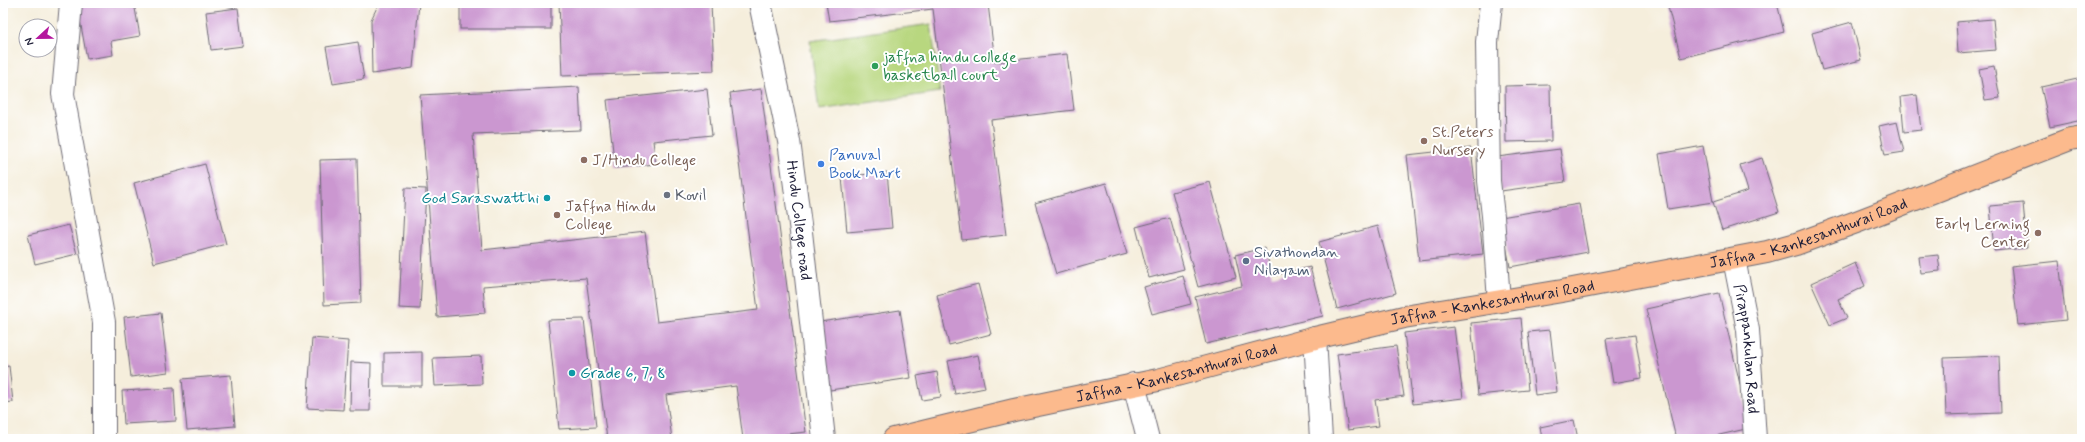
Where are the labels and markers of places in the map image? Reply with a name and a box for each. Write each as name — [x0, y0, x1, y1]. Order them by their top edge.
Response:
place label: jaffna hindu college basketball court — [882, 47, 1017, 86]
marker: jaffna hindu college basketball court — [870, 61, 880, 71]
place label: St.Peters Nursery — [1432, 122, 1494, 161]
marker: St.Peters Nursery — [1419, 136, 1429, 146]
place label: Panuval Book Mart — [829, 145, 901, 184]
place label: J/Hindu College — [592, 150, 696, 171]
marker: J/Hindu College — [579, 155, 589, 165]
marker: Panuval Book Mart — [816, 159, 826, 169]
place label: Kovil — [675, 185, 707, 206]
place label: God Saraswatthi — [421, 188, 539, 209]
marker: Kovil — [662, 190, 672, 200]
marker: God Saraswatthi — [542, 193, 552, 203]
place label: Jaffna Hindu College — [565, 196, 656, 235]
marker: Jaffna Hindu College — [552, 210, 562, 220]
place label: Early Lerning Center — [1935, 214, 2030, 253]
marker: Early Lerning Center — [2033, 228, 2043, 238]
place label: Sivathondan Nilayam — [1254, 242, 1339, 281]
marker: Sivathondan Nilayam — [1241, 256, 1251, 266]
place label: Grade 6, 7, 8 — [580, 363, 666, 384]
marker: Grade 6, 7, 8 — [567, 368, 577, 378]

